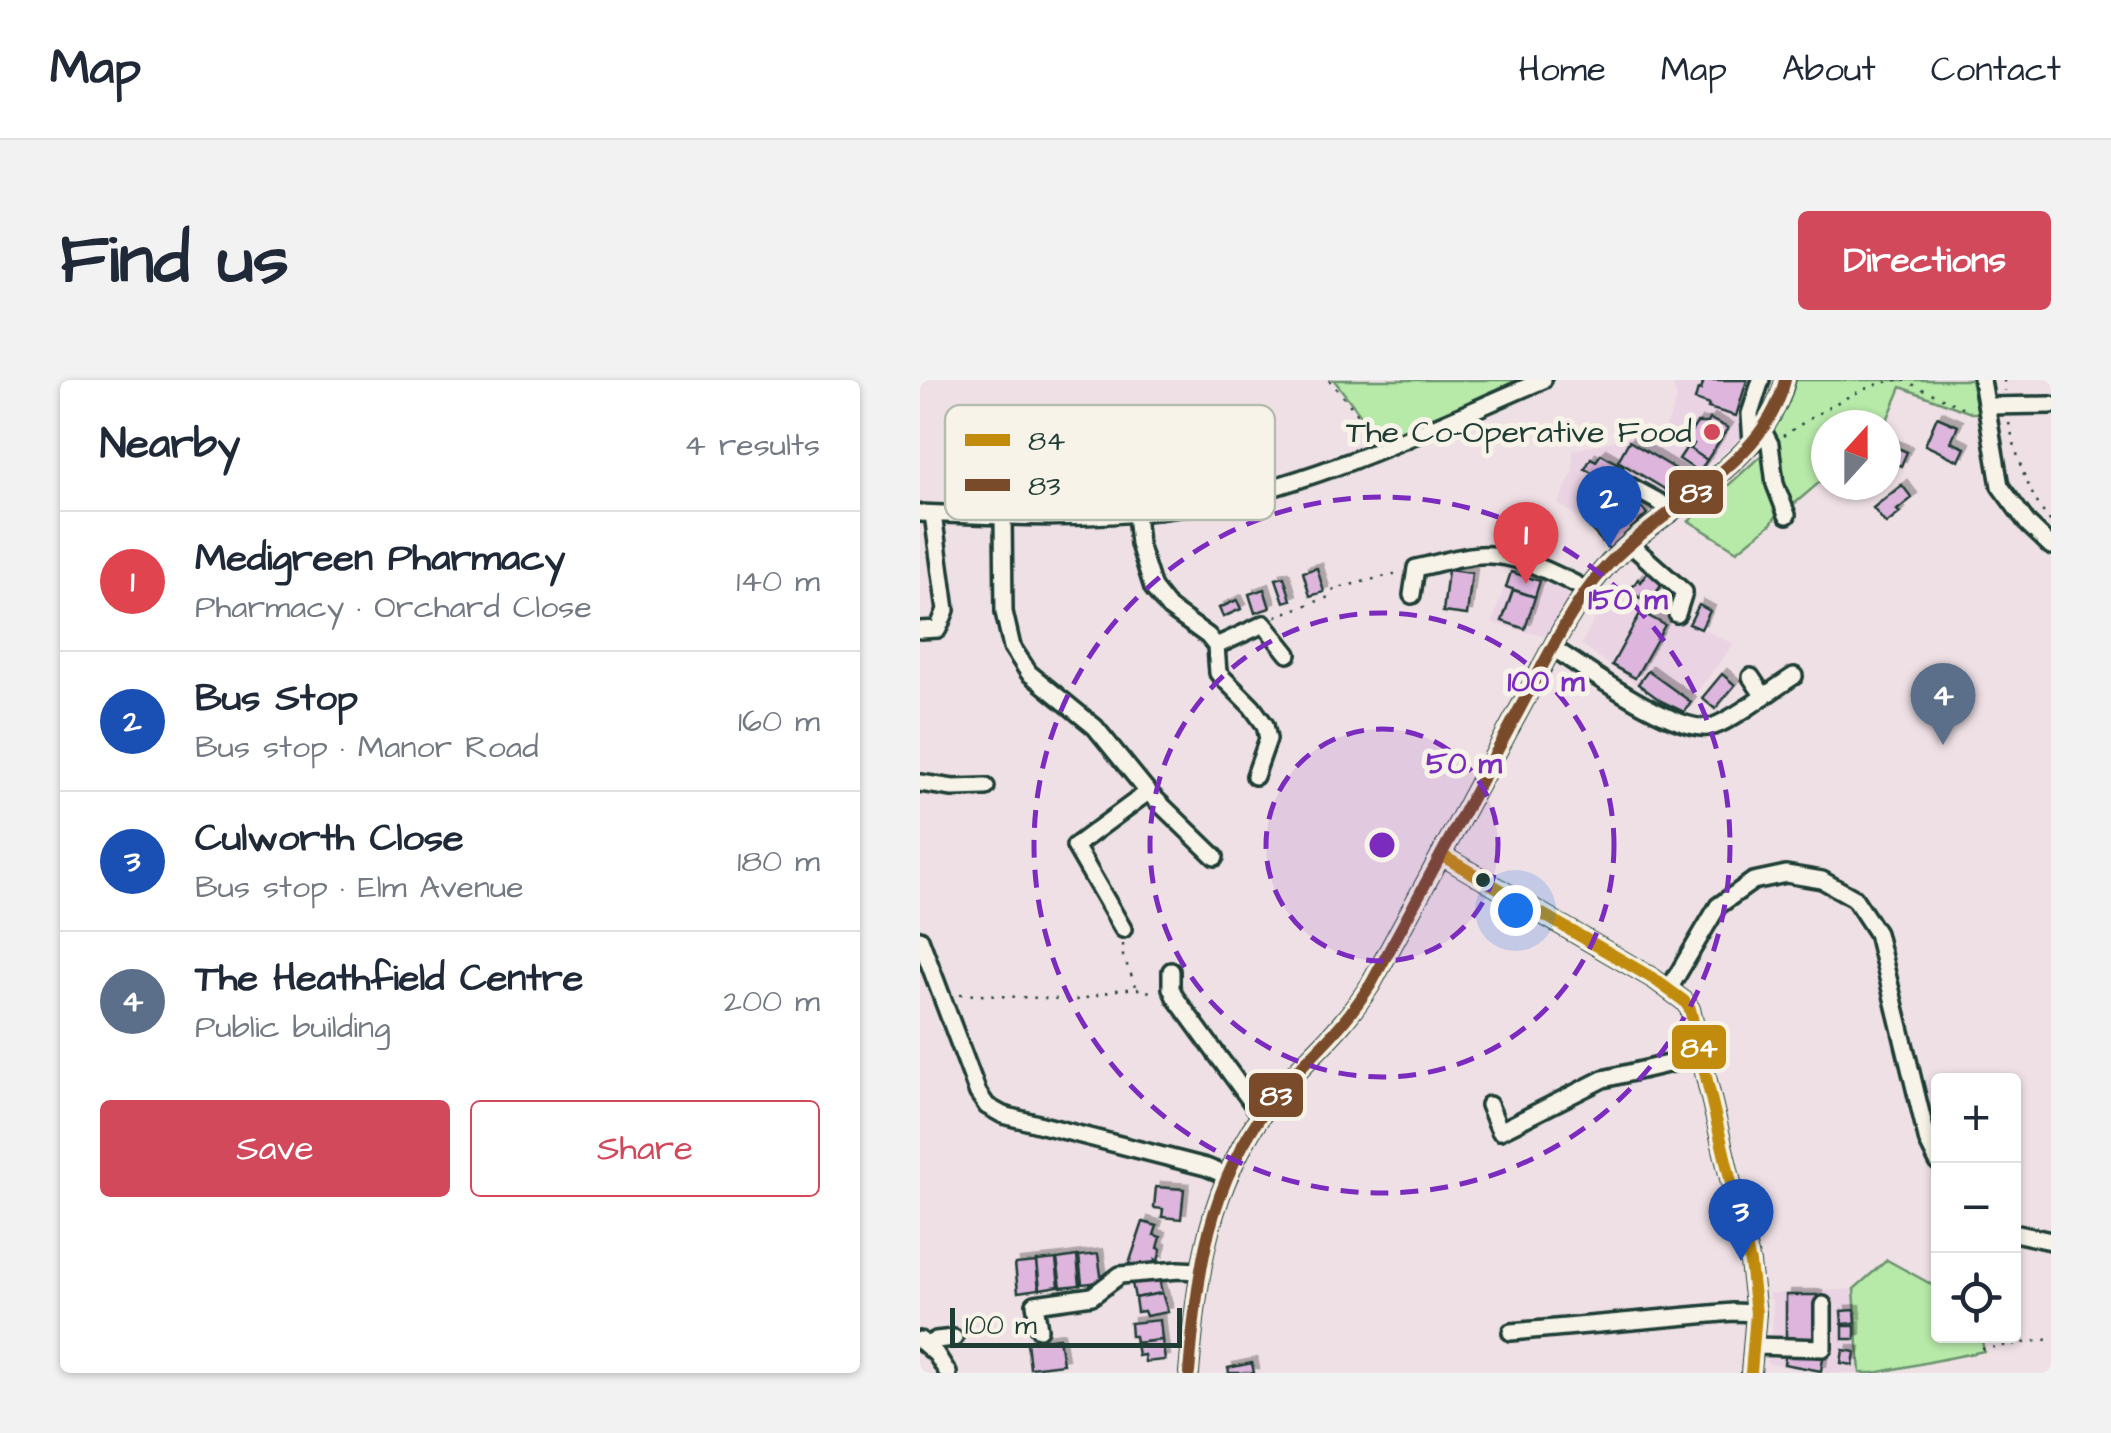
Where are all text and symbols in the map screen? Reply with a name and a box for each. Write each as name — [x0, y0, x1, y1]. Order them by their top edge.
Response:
text: Map — [50, 36, 141, 102]
text: Home — [1519, 45, 1606, 94]
text: Map — [1661, 45, 1727, 94]
text: About — [1782, 45, 1876, 94]
text: Contact — [1931, 45, 2061, 94]
button: Directions — [1798, 211, 2051, 310]
text: Find us — [60, 212, 289, 309]
legend — [945, 405, 1275, 520]
place label: The Co-Operative Food — [1346, 410, 1692, 455]
north arrow — [1811, 410, 1901, 500]
text: Nearby — [100, 416, 240, 474]
marker: The Co-Operative Food — [1701, 421, 1723, 443]
text: 84 — [1028, 422, 1065, 461]
text: 4 results — [684, 423, 820, 468]
pin: 2 — [1576, 466, 1642, 548]
text: 83 — [1028, 467, 1060, 506]
line badge: 83 — [1667, 468, 1725, 516]
text: 83 — [1680, 474, 1713, 513]
pin: 1 — [1494, 501, 1558, 584]
text: Medigreen Pharmacy — [195, 533, 565, 585]
text: 1 — [130, 559, 135, 604]
text: 140 m — [736, 559, 820, 604]
text: 150 m — [1588, 579, 1668, 621]
text: Pharmacy · Orchard Close — [195, 585, 592, 630]
text: 100 m — [1507, 661, 1585, 703]
pin: 4 — [1910, 662, 1976, 745]
text: Bus Stop — [195, 673, 358, 725]
text: 2 — [123, 699, 142, 744]
text: 160 m — [738, 699, 820, 744]
text: Bus stop · Manor Road — [195, 725, 539, 770]
text: 50 m — [1426, 743, 1502, 785]
text: Culworth Close — [195, 813, 464, 865]
centre of rings — [1364, 827, 1400, 863]
text: 3 — [124, 839, 141, 884]
text: 180 m — [737, 839, 820, 884]
text: Bus stop · Elm Avenue — [195, 865, 523, 910]
unlabelled marker — [1473, 870, 1493, 890]
your location — [1490, 885, 1541, 936]
text: The Heathfield Centre — [195, 953, 583, 1005]
text: 4 — [122, 979, 143, 1024]
text: 200 m — [724, 979, 820, 1024]
text: Public building — [195, 1005, 390, 1050]
line badge: 84 — [1670, 1023, 1728, 1071]
text: 84 — [1680, 1029, 1719, 1068]
line badge: 83 — [1247, 1071, 1305, 1119]
map controls — [1931, 1073, 2021, 1343]
button: + — [1931, 1073, 2021, 1163]
text: 83 — [1260, 1077, 1293, 1116]
button: Save — [100, 1100, 450, 1197]
button: Share — [470, 1100, 820, 1197]
button: − — [1931, 1163, 2021, 1253]
pin: 3 — [1708, 1178, 1774, 1261]
button: locate — [1931, 1253, 2021, 1343]
scale bar — [950, 1303, 1182, 1348]
text: 100 m — [965, 1306, 1037, 1345]

